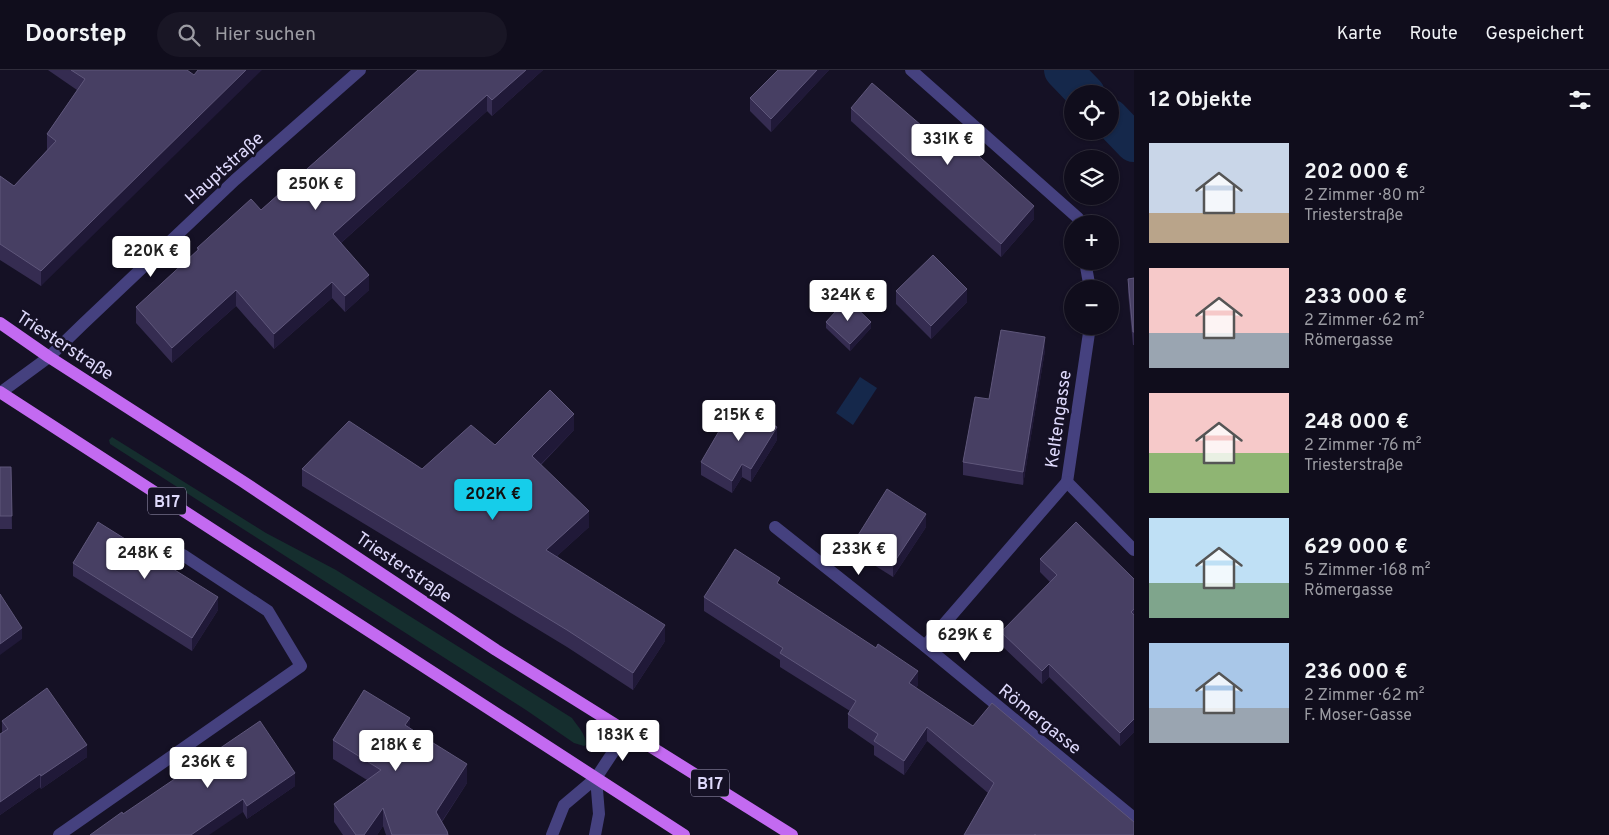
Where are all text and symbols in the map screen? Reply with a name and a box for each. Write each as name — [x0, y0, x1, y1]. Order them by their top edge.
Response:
search box — [157, 12, 507, 57]
text: Doorstep — [25, 20, 127, 50]
icon: search — [175, 21, 203, 49]
text: Hier suchen — [215, 23, 316, 47]
text: Karte — [1337, 23, 1382, 46]
text: Route — [1410, 23, 1458, 46]
text: Gespeichert — [1486, 23, 1584, 46]
map controls — [1064, 85, 1119, 335]
button: locate — [1064, 85, 1119, 140]
icon: filters — [1566, 86, 1594, 114]
text: 12 Objekte — [1149, 87, 1252, 114]
pin: 331K € — [907, 124, 989, 166]
street label: Hauptstraße — [181, 128, 269, 211]
text: 331K € — [922, 130, 974, 150]
button: layers — [1064, 150, 1119, 205]
text: 202 000 € — [1304, 159, 1409, 186]
icon: home — [1189, 163, 1249, 223]
pin: 250K € — [275, 168, 357, 211]
text: 250K € — [288, 175, 344, 195]
text: 2 Zimmer · 80 m² — [1304, 186, 1425, 206]
text: Triesterstraße — [1304, 206, 1403, 226]
button: + — [1064, 215, 1119, 270]
pin: 220K € — [110, 236, 192, 278]
text: 220K € — [123, 242, 179, 262]
pin: 324K € — [807, 280, 889, 322]
button: − — [1064, 280, 1119, 335]
text: 233 000 € — [1304, 284, 1407, 311]
text: 324K € — [821, 286, 875, 306]
icon: home — [1189, 288, 1249, 348]
street label: Triesterstraße — [11, 306, 117, 386]
text: 2 Zimmer · 62 m² — [1304, 311, 1425, 331]
text: Römergasse — [1304, 331, 1393, 351]
street label: Keltengasse — [1041, 369, 1078, 470]
pin: 215K € — [698, 400, 780, 442]
text: 215K € — [713, 406, 765, 426]
text: 248 000 € — [1304, 409, 1409, 436]
icon: home — [1189, 413, 1249, 473]
text: 2 Zimmer · 76 m² — [1304, 436, 1422, 456]
text: Triesterstraße — [1304, 456, 1403, 476]
pin: 202K € — [452, 478, 534, 521]
text: 202K € — [465, 485, 521, 505]
road number: B17 — [148, 488, 186, 514]
street label: Triesterstraße — [350, 528, 456, 609]
pin: 233K € — [818, 534, 900, 576]
text: 629 000 € — [1304, 534, 1408, 561]
pin: 248K € — [104, 538, 186, 580]
icon: home — [1189, 538, 1249, 598]
text: 233K € — [832, 540, 886, 560]
text: 248K € — [117, 544, 173, 564]
text: 5 Zimmer · 168 m² — [1304, 561, 1431, 581]
text: Römergasse — [1304, 581, 1393, 601]
pin: 629K € — [924, 620, 1006, 662]
text: 629K € — [938, 626, 992, 646]
text: 236 000 € — [1304, 659, 1408, 686]
icon: home — [1189, 663, 1249, 723]
street label: Römergasse — [993, 680, 1085, 761]
text: 2 Zimmer · 62 m² — [1304, 686, 1425, 706]
text: F. Moser-Gasse — [1304, 706, 1412, 726]
pin: 183K € — [582, 720, 664, 762]
text: 183K € — [597, 726, 649, 746]
pin: 218K € — [355, 730, 437, 772]
text: 218K € — [370, 736, 422, 756]
pin: 236K € — [167, 746, 249, 789]
text: 236K € — [181, 753, 235, 773]
road number: B17 — [691, 770, 729, 796]

